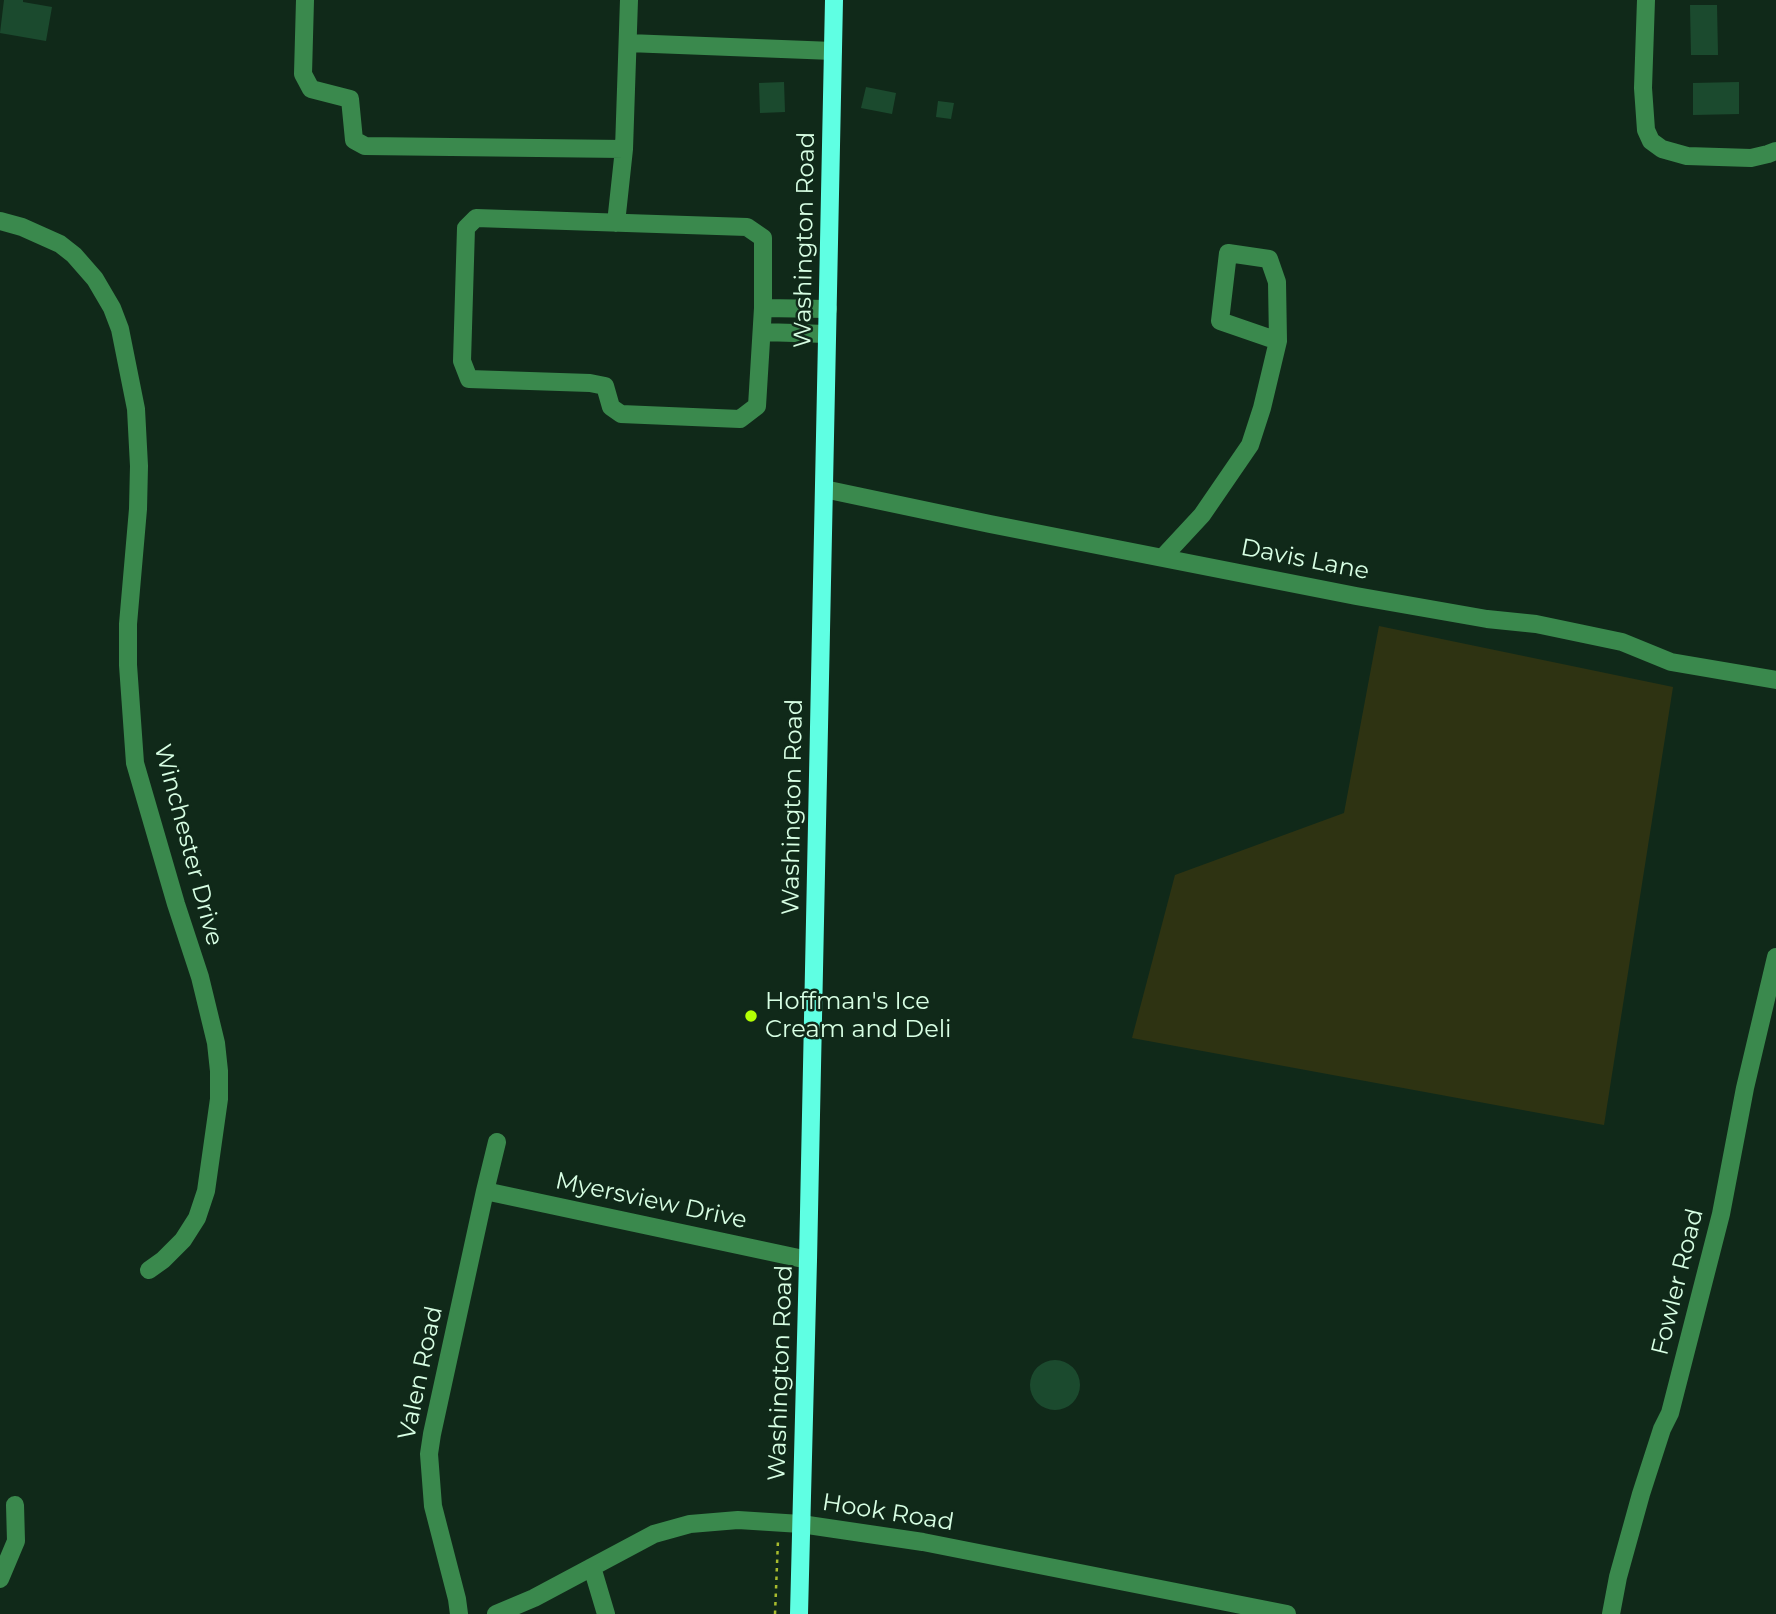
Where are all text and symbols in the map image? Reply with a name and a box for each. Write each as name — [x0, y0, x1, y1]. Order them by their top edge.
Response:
street label: Washington Road — [789, 132, 821, 348]
street label: Davis Lane — [1238, 533, 1372, 587]
street label: Washington Road — [777, 699, 809, 915]
street label: Winchester Drive — [147, 741, 229, 949]
place label: Hoffman's Ice Cream and Deli — [765, 988, 952, 1044]
marker: Hoffman's Ice Cream and Deli — [743, 1008, 759, 1024]
street label: Myersview Drive — [553, 1167, 749, 1235]
street label: Fowler Road — [1646, 1206, 1710, 1358]
street label: Washington Road — [763, 1264, 799, 1482]
street label: Valen Road — [393, 1304, 449, 1442]
street label: Hook Road — [820, 1488, 956, 1538]

